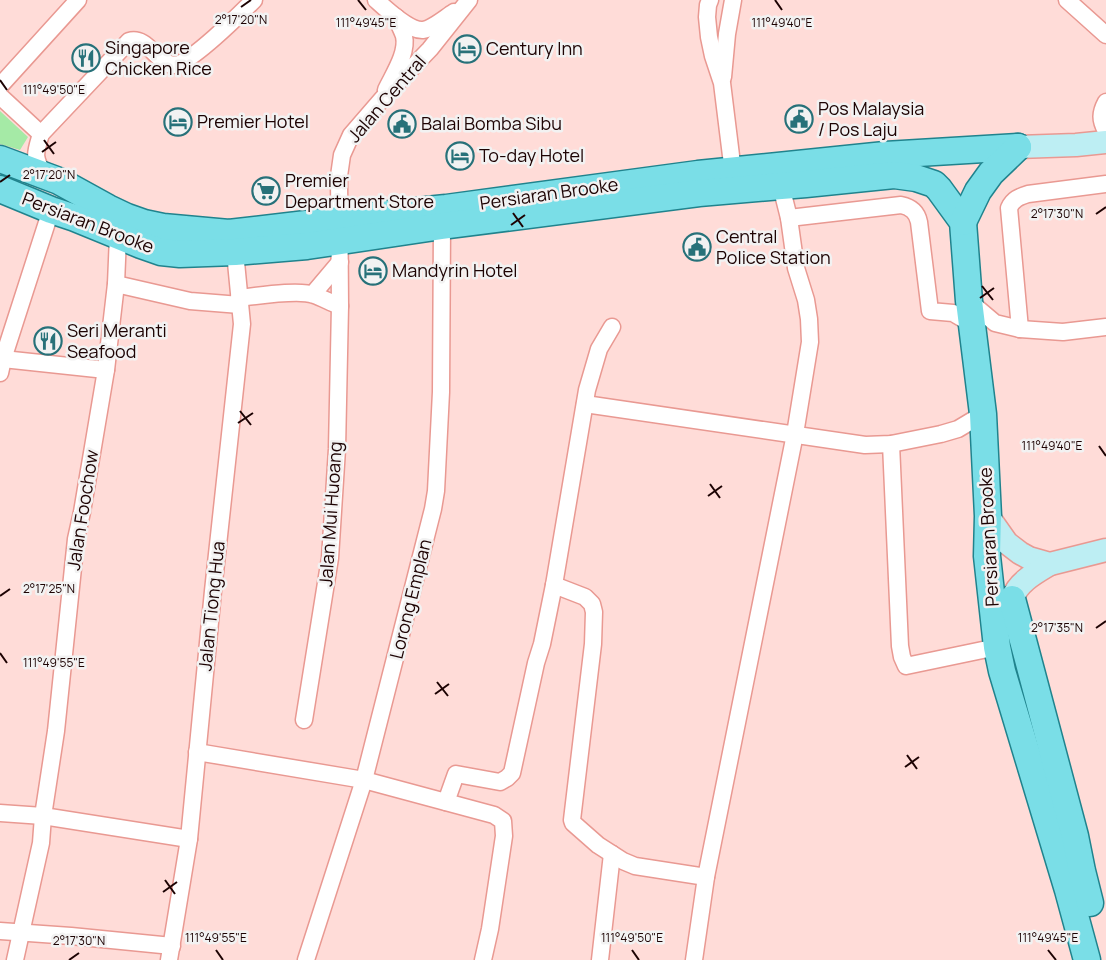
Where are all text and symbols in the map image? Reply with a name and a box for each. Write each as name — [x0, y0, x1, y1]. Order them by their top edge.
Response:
text: 2°17'20"N — [215, 11, 267, 28]
text: 111°49'45"E — [336, 14, 396, 31]
text: 111°49'40"E — [752, 14, 813, 31]
hotel icon: Century Inn — [452, 34, 482, 64]
place label: Singapore Chicken Rice — [105, 35, 212, 80]
place label: Century Inn — [486, 36, 583, 60]
restaurant icon: Singapore Chicken Rice — [71, 43, 101, 73]
street label: Jalan Central — [342, 50, 431, 147]
text: 111°49'50"E — [23, 81, 85, 98]
place label: Pos Malaysia / Pos Laju — [818, 96, 924, 141]
public building icon: Pos Malaysia / Pos Laju — [784, 104, 814, 134]
hotel icon: Premier Hotel — [163, 107, 193, 137]
place label: Premier Hotel — [197, 109, 309, 133]
public building icon: Balai Bomba Sibu — [387, 109, 417, 139]
place label: Balai Bomba Sibu — [421, 111, 562, 135]
hotel icon: To-day Hotel — [445, 141, 475, 171]
place label: To-day Hotel — [479, 143, 584, 167]
text: 2°17'20"N — [23, 166, 75, 183]
place label: Premier Department Store — [285, 168, 434, 213]
street label: Persiaran Brooke — [478, 171, 620, 215]
supermarket icon: Premier Department Store — [251, 176, 281, 206]
street label: Persiaran Brooke — [19, 186, 158, 258]
text: 2°17'30"N — [1031, 205, 1083, 222]
place label: Central Police Station — [716, 224, 831, 269]
public building icon: Central Police Station — [682, 232, 712, 262]
hotel icon: Mandyrin Hotel — [358, 256, 388, 286]
place label: Mandyrin Hotel — [392, 258, 517, 282]
place label: Seri Meranti Seafood — [67, 318, 167, 363]
restaurant icon: Seri Meranti Seafood — [33, 326, 63, 356]
text: 111°49'40"E — [1022, 437, 1083, 454]
street label: Jalan Mui Huoang — [313, 441, 347, 587]
street label: Jalan Foochow — [61, 448, 103, 572]
street label: Persiaran Brooke — [972, 467, 1004, 607]
street label: Lorong Emplan — [384, 536, 437, 661]
street label: Jalan Tiong Hua — [192, 540, 230, 672]
text: 2°17'25"N — [23, 580, 75, 597]
text: 2°17'35"N — [1031, 619, 1083, 636]
text: 111°49'55"E — [23, 654, 85, 671]
text: 111°49'55"E — [185, 929, 247, 946]
text: 111°49'50"E — [601, 929, 663, 946]
text: 111°49'45"E — [1018, 929, 1078, 946]
text: 2°17'30"N — [53, 932, 105, 949]

